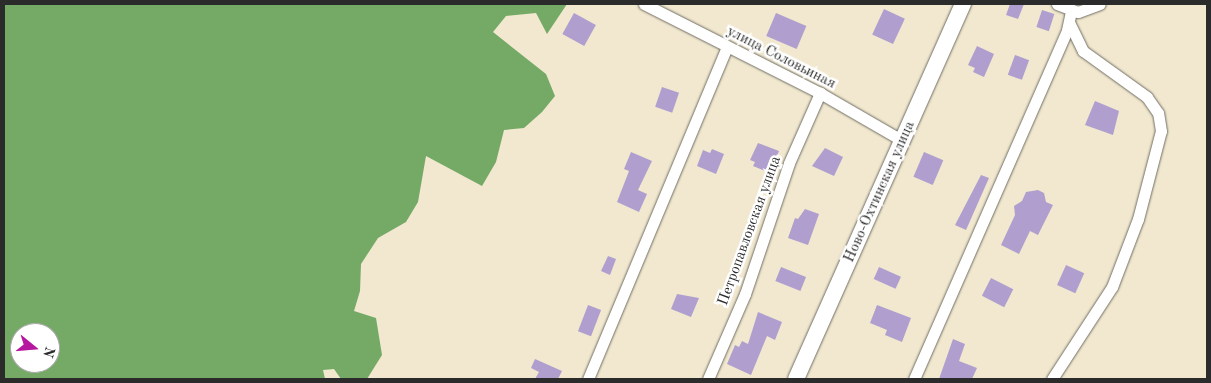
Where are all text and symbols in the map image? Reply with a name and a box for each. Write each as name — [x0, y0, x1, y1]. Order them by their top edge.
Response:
street label: улица Соловьиная — [723, 23, 839, 93]
street label: Ново-Охтинская улица — [841, 118, 919, 266]
street label: Петропавловская улица — [715, 154, 785, 308]
north arrow — [10, 323, 60, 373]
text: N — [40, 345, 57, 359]

